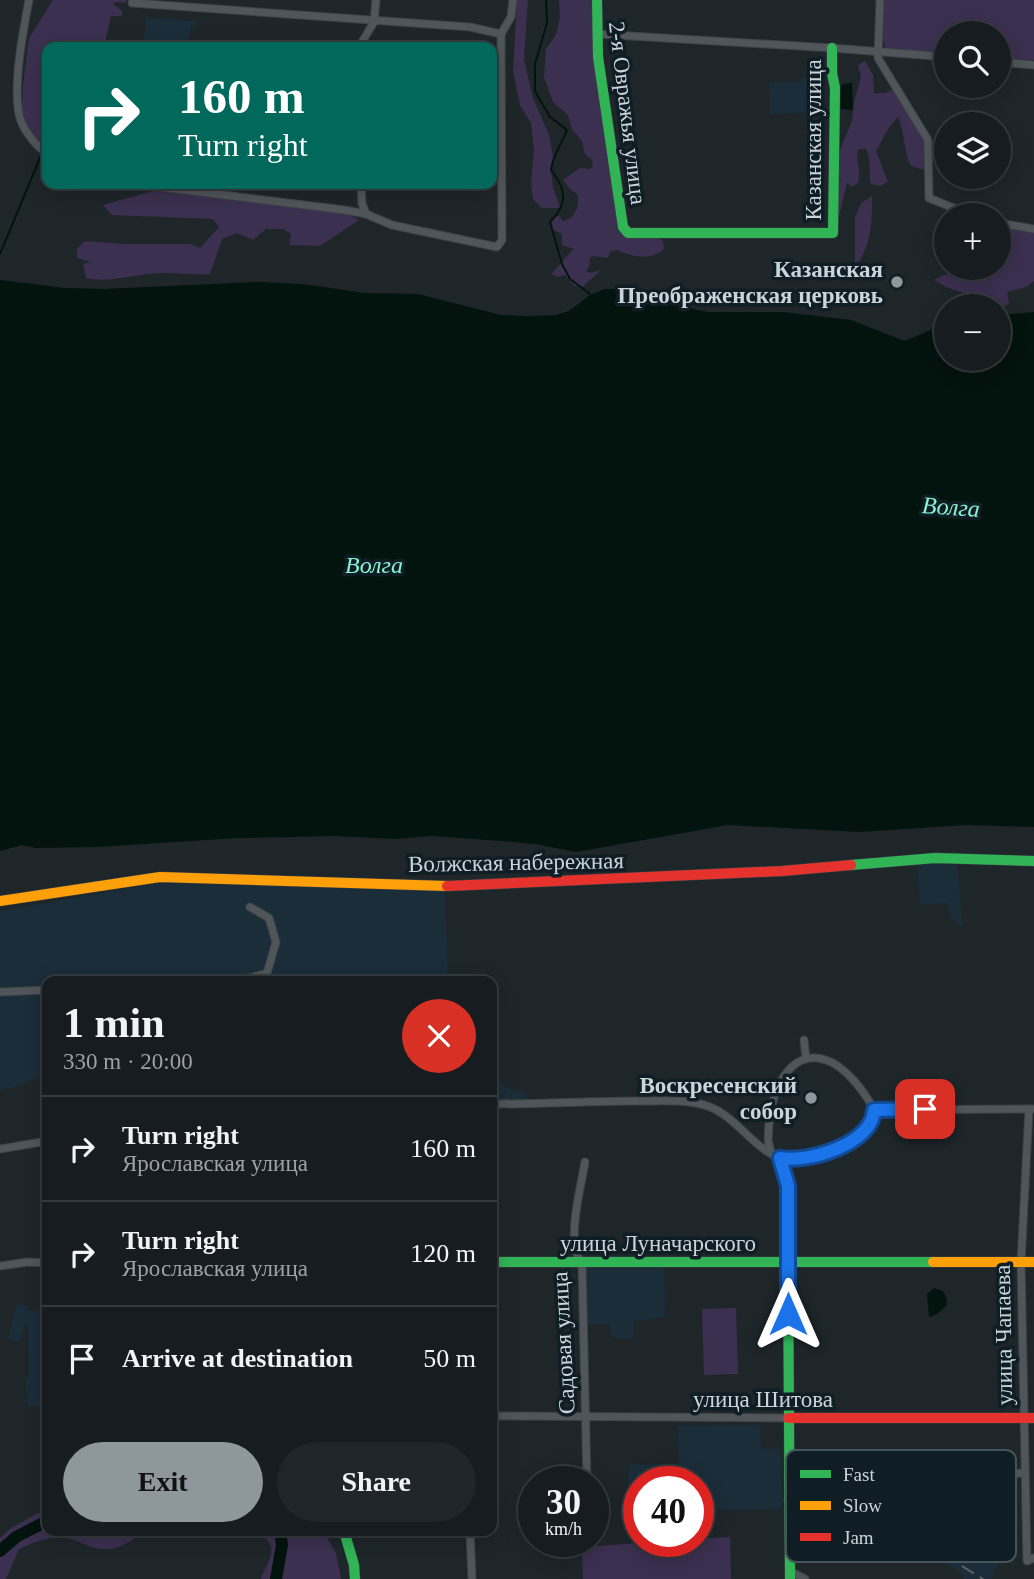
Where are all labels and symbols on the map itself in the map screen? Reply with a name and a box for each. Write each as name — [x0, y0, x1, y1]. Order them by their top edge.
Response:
street label: 2-я Овражья улица — [604, 20, 651, 206]
street label: Казанская улица — [801, 59, 826, 221]
place label: Казанская Преображенская церковь — [617, 257, 883, 308]
marker: Казанская Преображенская церковь — [889, 274, 905, 290]
water label: Волга — [921, 492, 981, 522]
water label: Волга — [345, 552, 403, 578]
street label: Волжская набережная — [408, 848, 625, 877]
place label: Воскресенский собор — [640, 1073, 797, 1124]
pin — [895, 1079, 955, 1139]
marker: Воскресенский собор — [803, 1090, 819, 1106]
street label: улица Луначарского — [560, 1231, 756, 1256]
street label: улица Чапаева — [990, 1264, 1017, 1406]
street label: Садовая улица — [547, 1271, 580, 1415]
position arrow — [751, 1277, 825, 1351]
street label: улица Шитова — [693, 1387, 833, 1412]
legend — [786, 1450, 1016, 1562]
text: Fast — [843, 1464, 875, 1485]
speed limit sign: 40 — [623, 1466, 714, 1557]
text: Slow — [843, 1495, 882, 1516]
text: Jam — [843, 1527, 874, 1548]

